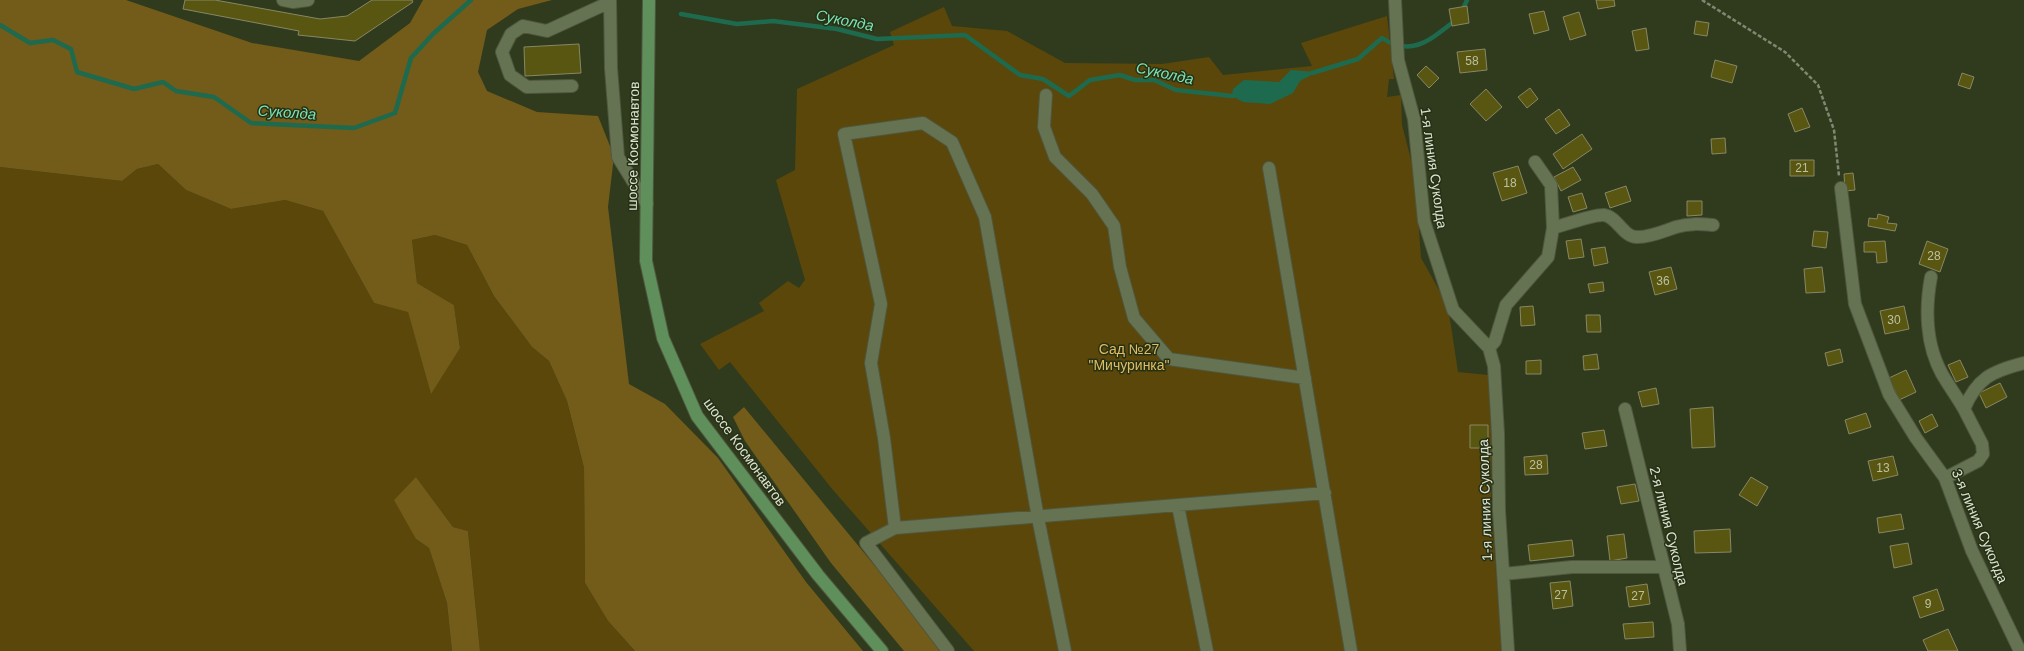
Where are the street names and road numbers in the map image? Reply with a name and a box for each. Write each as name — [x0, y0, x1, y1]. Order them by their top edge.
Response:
street label: шоссе Космонавтов — [624, 81, 642, 211]
street label: 1-я линия Суколда — [1418, 107, 1450, 230]
street label: шоссе Космонавтов — [701, 395, 789, 509]
street label: 1-я линия Суколда — [1475, 439, 1495, 561]
street label: 2-я линия Суколда — [1646, 465, 1692, 587]
street label: 3-я линия Суколда — [1949, 467, 2011, 585]

